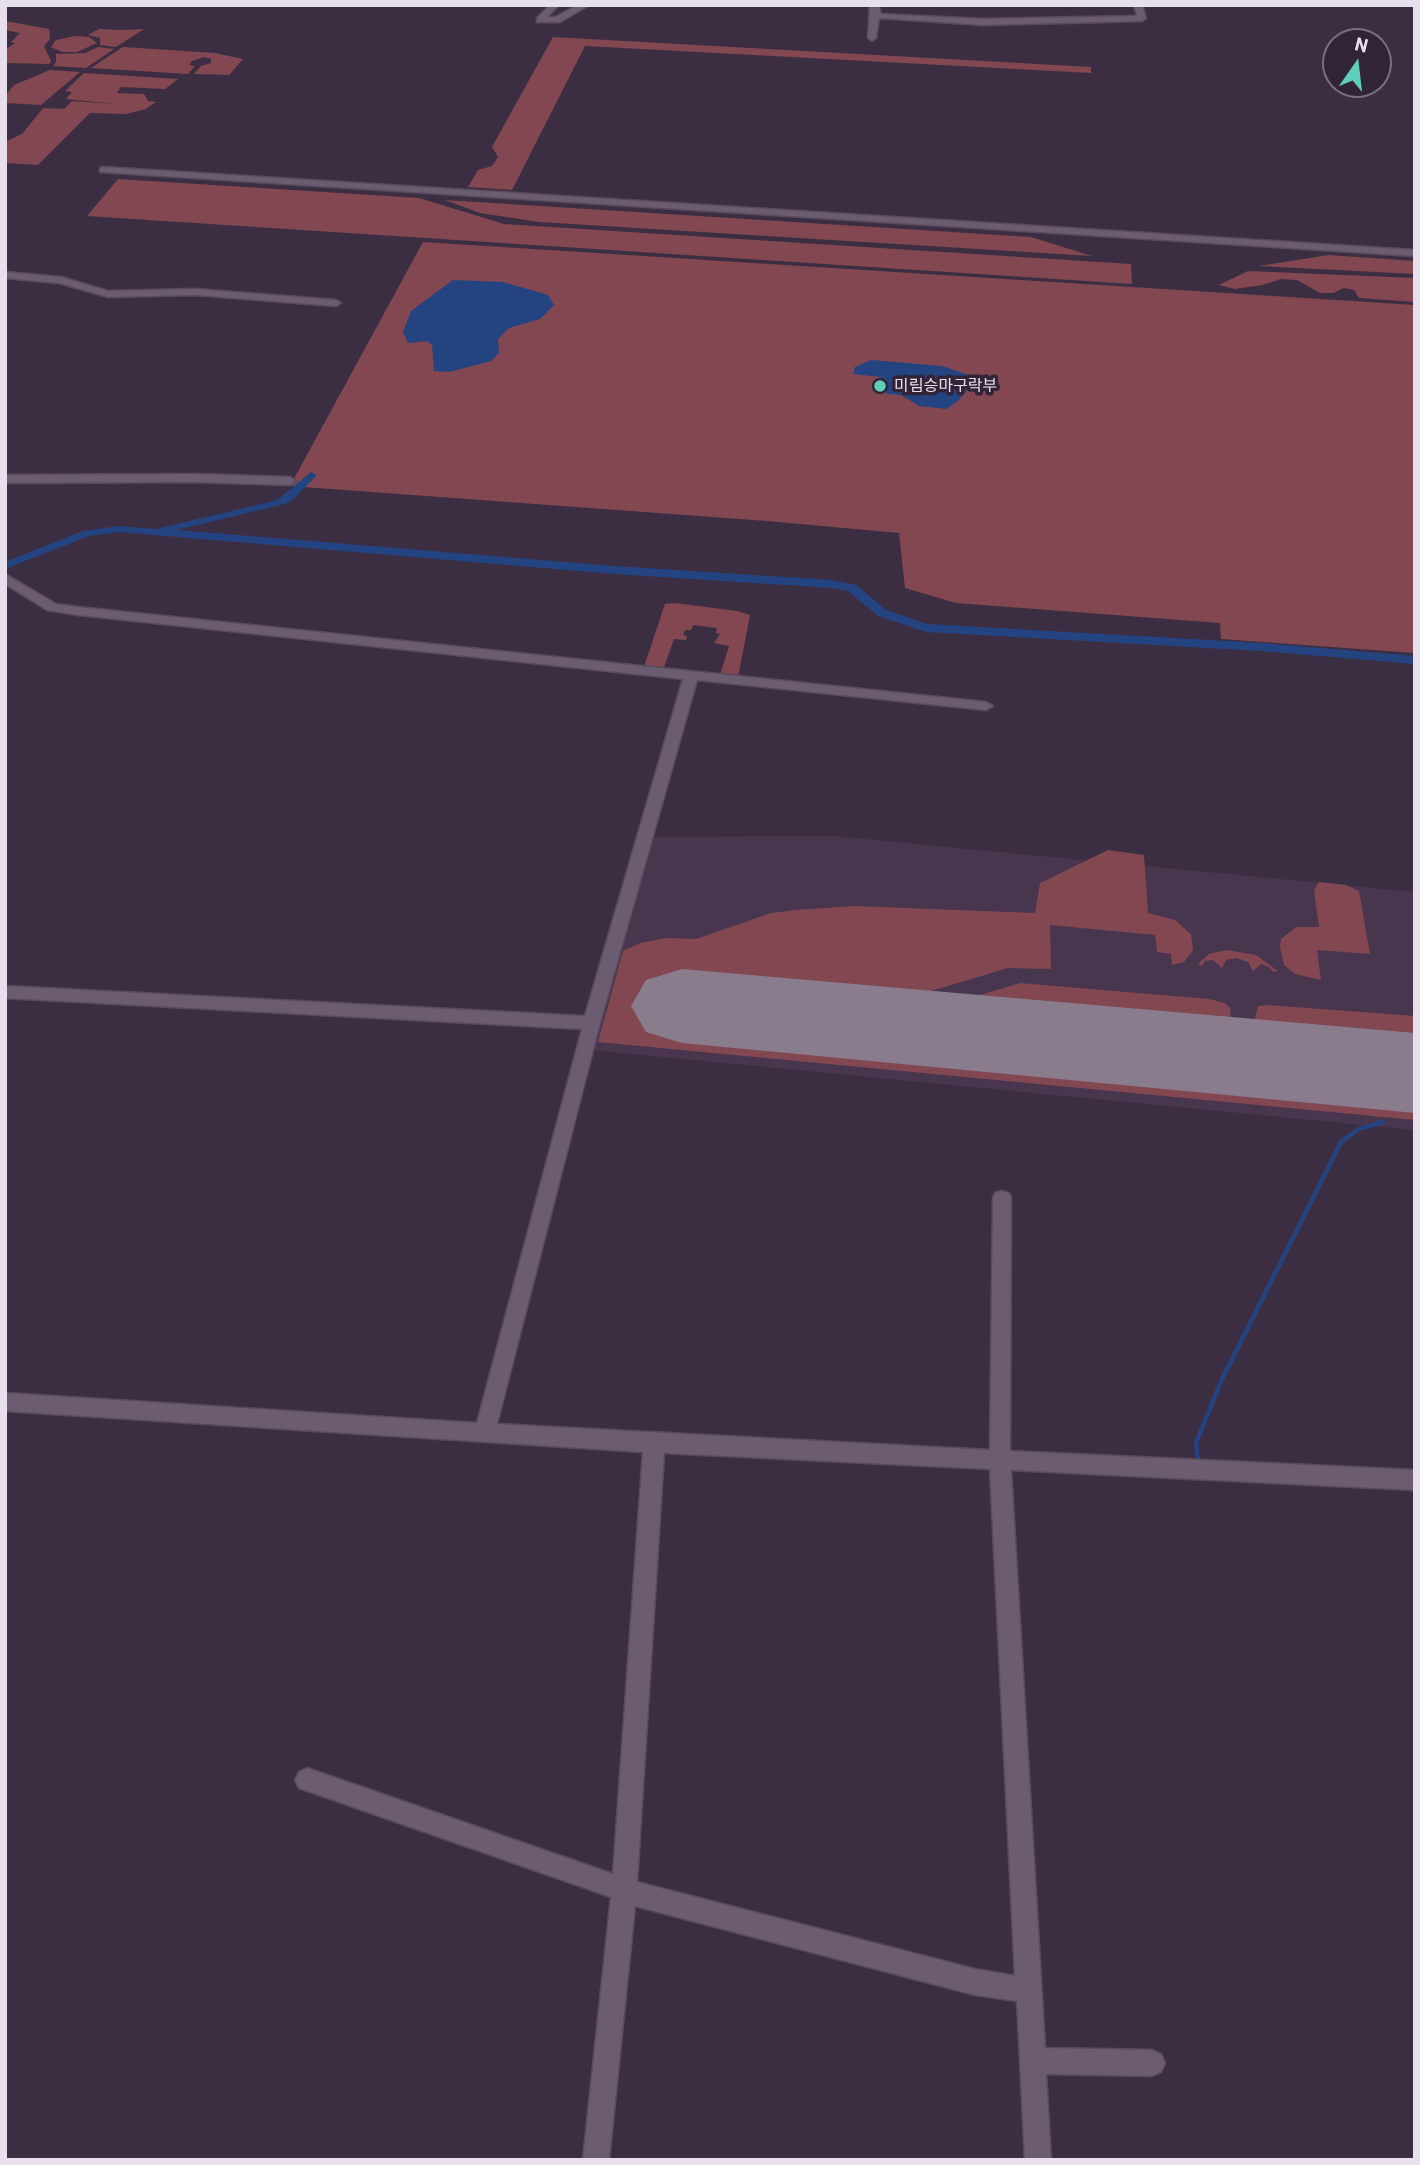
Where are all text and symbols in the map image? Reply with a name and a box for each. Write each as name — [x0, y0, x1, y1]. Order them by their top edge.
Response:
north arrow — [1322, 28, 1392, 98]
text: N — [1353, 31, 1371, 57]
place label: 미림승마구락부 — [894, 376, 997, 396]
marker: 미림승마구락부 — [872, 378, 888, 394]

